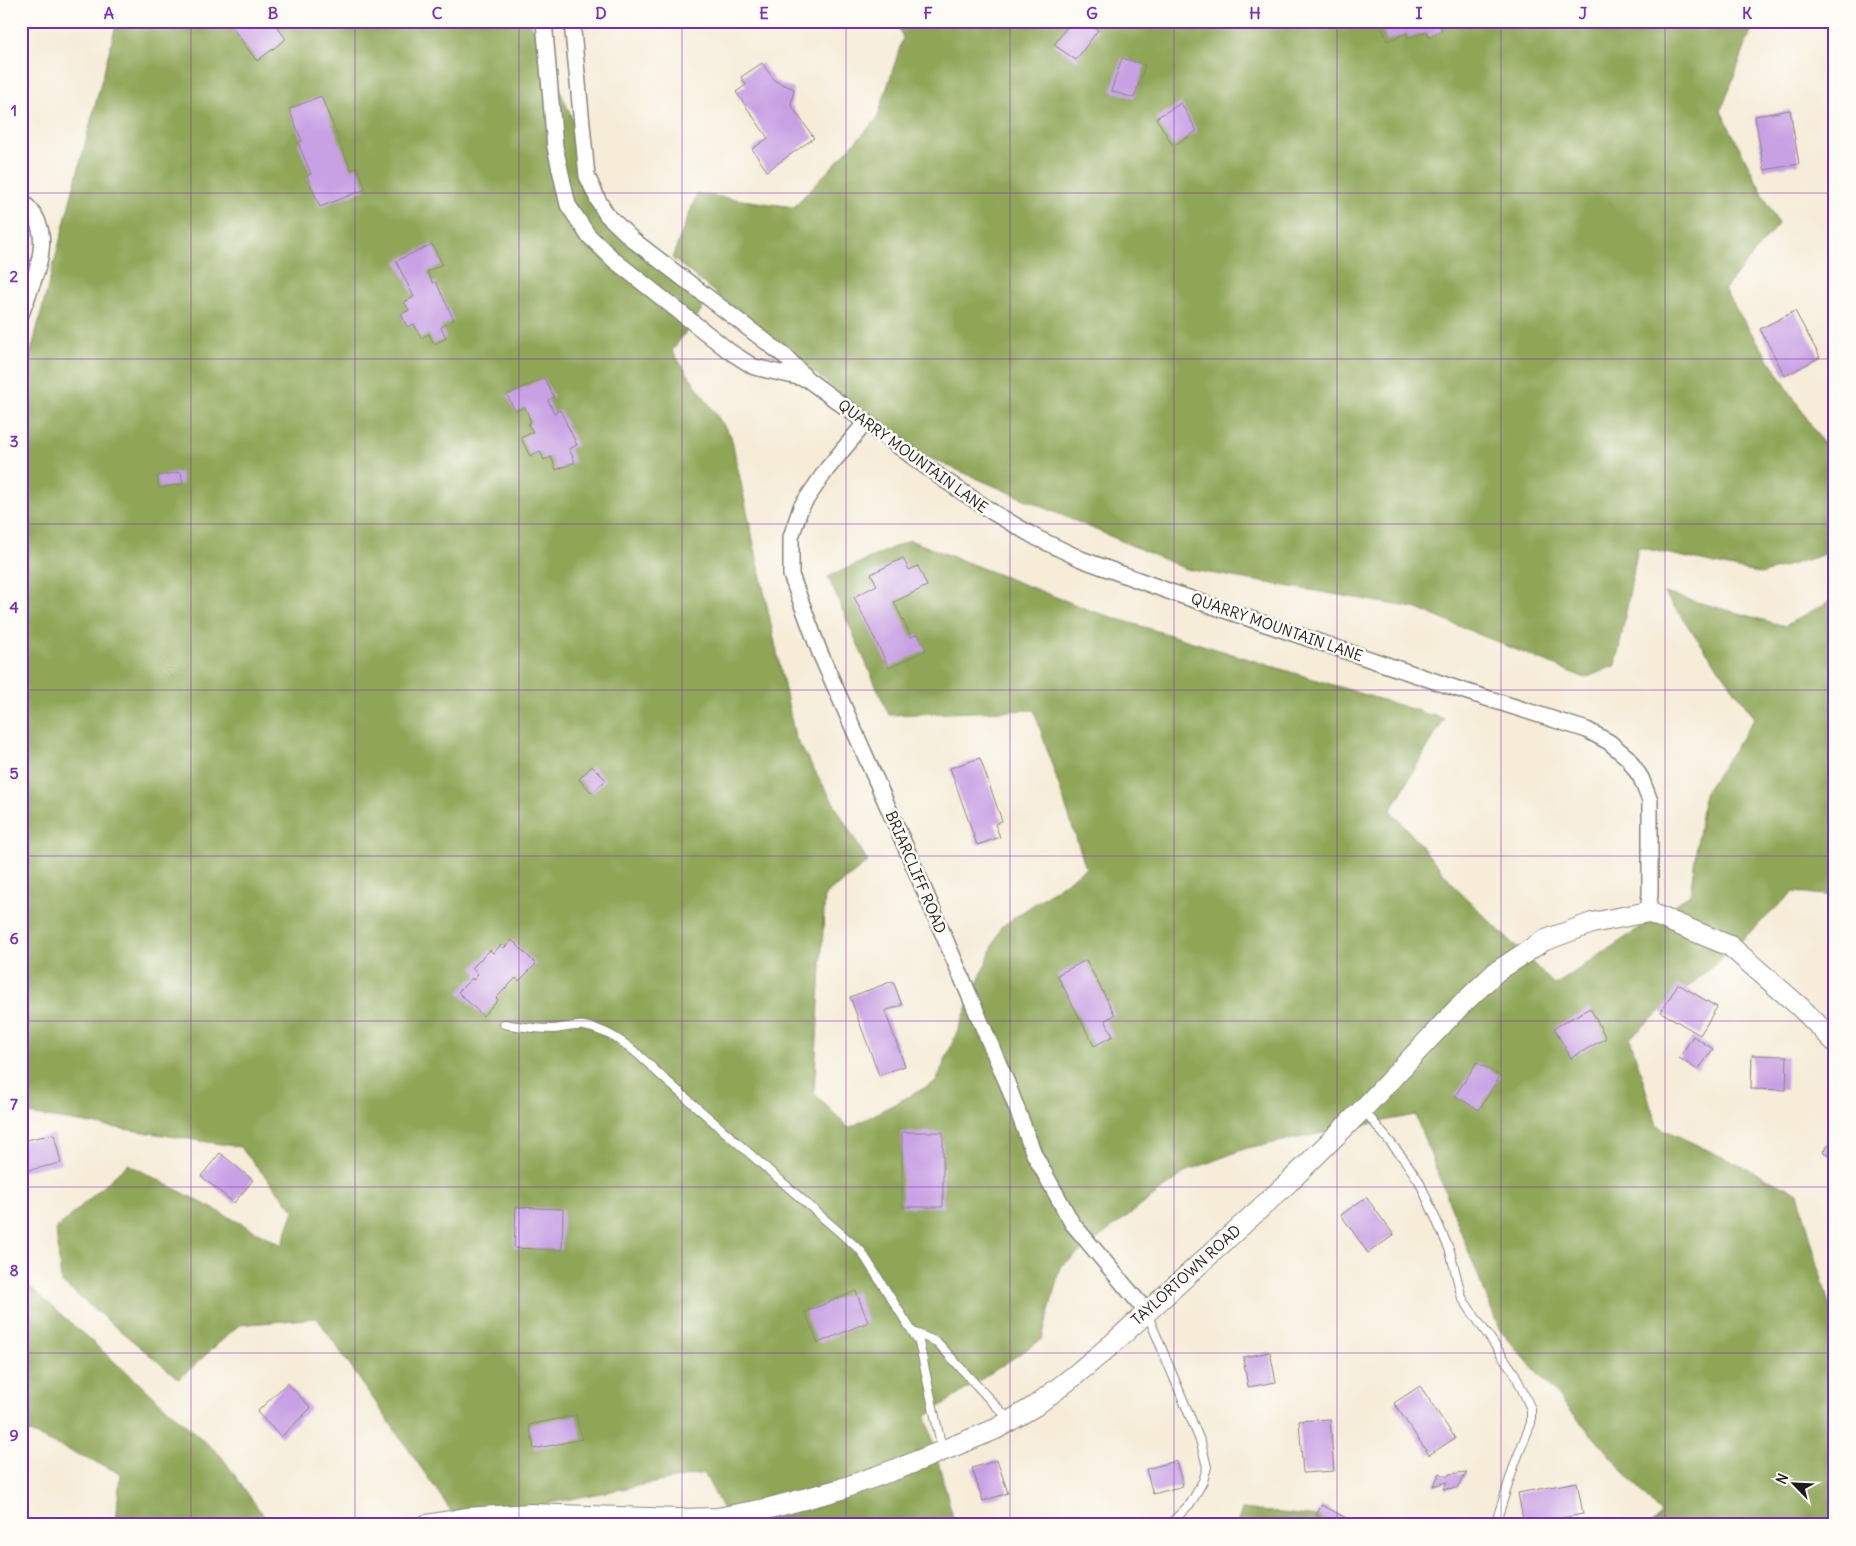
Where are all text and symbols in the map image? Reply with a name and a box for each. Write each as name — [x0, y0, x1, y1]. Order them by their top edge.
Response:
text: A — [104, 3, 114, 23]
text: B — [268, 3, 279, 23]
text: C — [432, 3, 443, 23]
text: D — [595, 3, 607, 23]
text: E — [759, 3, 769, 23]
text: F — [923, 3, 933, 23]
text: G — [1086, 3, 1098, 23]
text: H — [1249, 3, 1261, 23]
text: I — [1416, 3, 1423, 23]
text: J — [1579, 3, 1588, 23]
text: K — [1742, 3, 1752, 23]
text: 1 — [11, 100, 17, 120]
text: 2 — [10, 266, 19, 286]
street label: QUARRY MOUNTAIN LANE — [834, 395, 992, 517]
text: 3 — [9, 431, 19, 451]
street label: QUARRY MOUNTAIN LANE — [1188, 589, 1366, 665]
text: 4 — [9, 597, 19, 617]
text: 5 — [9, 763, 19, 783]
street label: BRIARCLIFF ROAD — [882, 808, 950, 936]
text: 6 — [9, 928, 19, 948]
text: 7 — [10, 1094, 18, 1114]
street label: TAYLORTOWN ROAD — [1127, 1221, 1245, 1329]
text: 8 — [9, 1260, 19, 1280]
text: 9 — [9, 1425, 19, 1445]
north arrow — [1768, 1458, 1818, 1508]
text: N — [1772, 1471, 1792, 1487]

